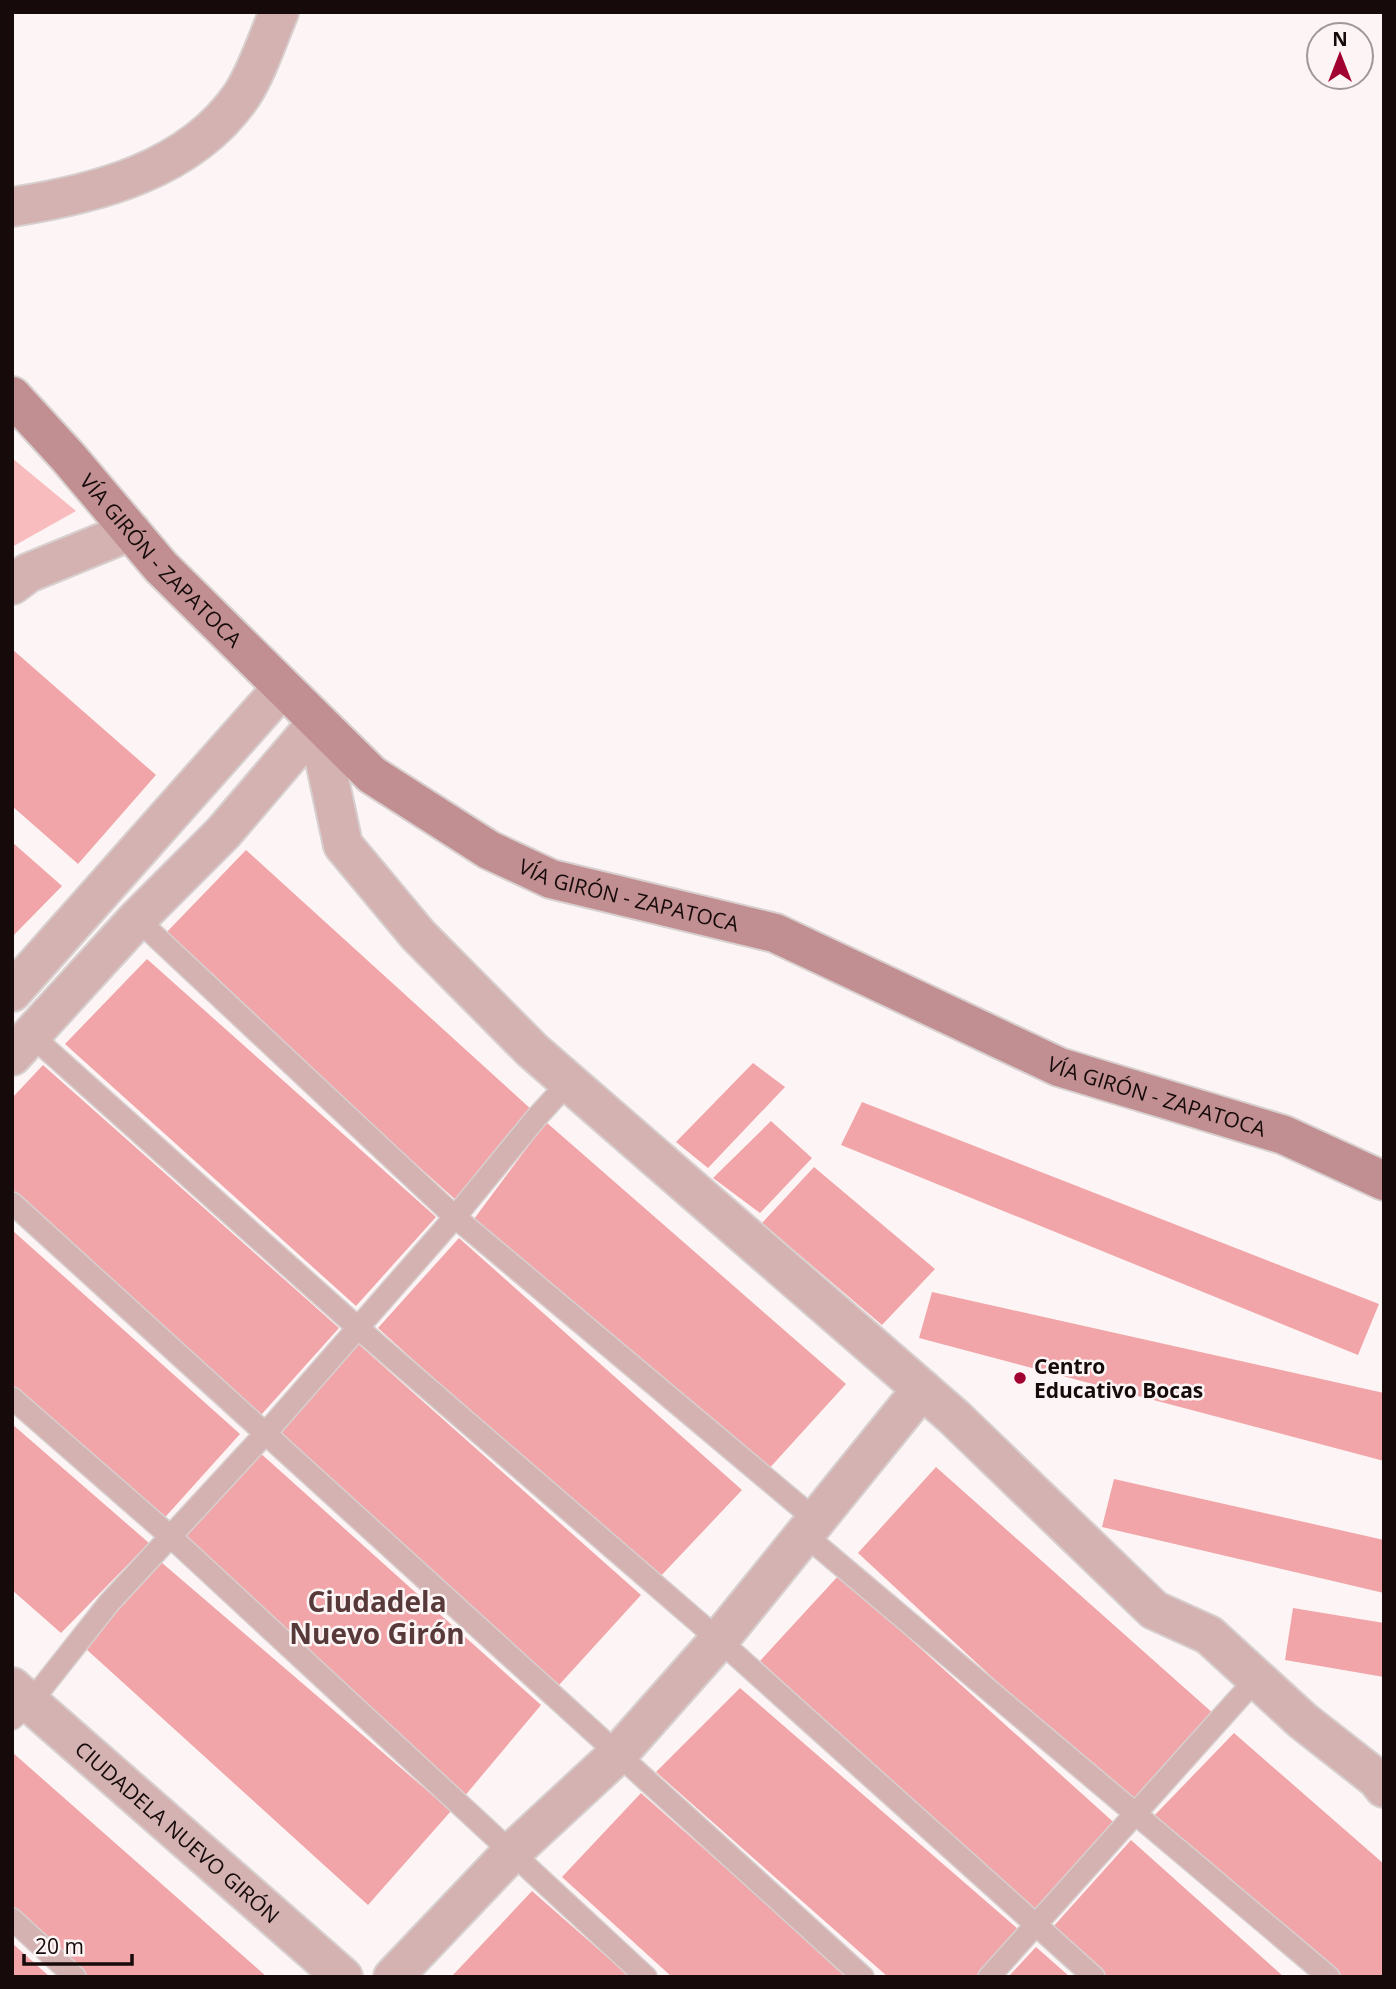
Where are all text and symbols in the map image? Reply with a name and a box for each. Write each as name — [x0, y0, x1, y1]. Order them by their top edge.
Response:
north arrow — [1305, 21, 1375, 91]
text: N — [1332, 26, 1348, 52]
street label: VÍA GIRÓN - ZAPATOCA — [74, 468, 249, 654]
street label: VÍA GIRÓN - ZAPATOCA — [514, 852, 742, 938]
street label: VÍA GIRÓN - ZAPATOCA — [1043, 1049, 1270, 1143]
place label: Centro Educativo Bocas — [1034, 1352, 1203, 1404]
marker: Centro Educativo Bocas — [1012, 1370, 1028, 1386]
district label: Ciudadela Nuevo Girón — [289, 1582, 465, 1652]
street label: CIUDADELA NUEVO GIRÓN — [69, 1735, 286, 1929]
scale bar — [24, 1923, 133, 1967]
text: 20 m — [35, 1932, 84, 1960]

